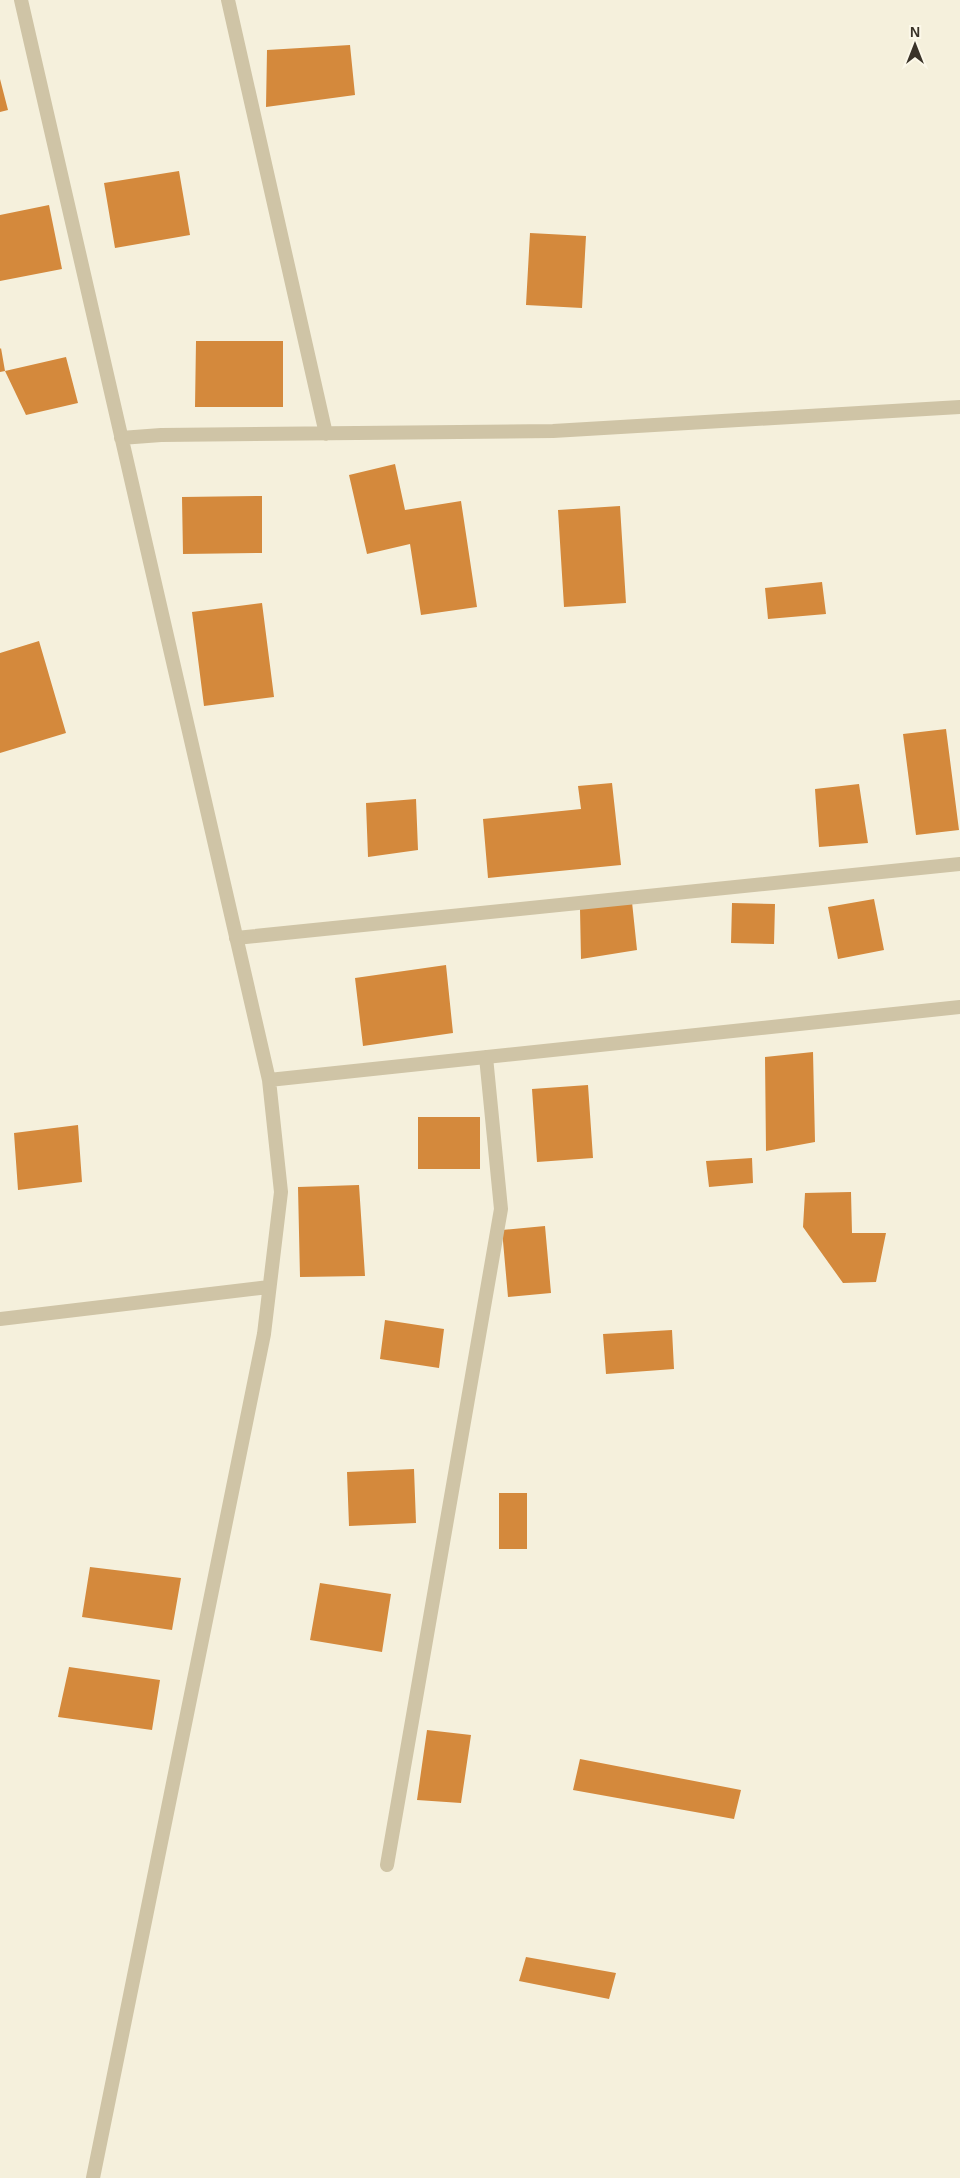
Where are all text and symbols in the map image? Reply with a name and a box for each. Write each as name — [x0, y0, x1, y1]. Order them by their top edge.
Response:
north arrow — [890, 20, 940, 70]
text: N — [910, 24, 920, 40]

